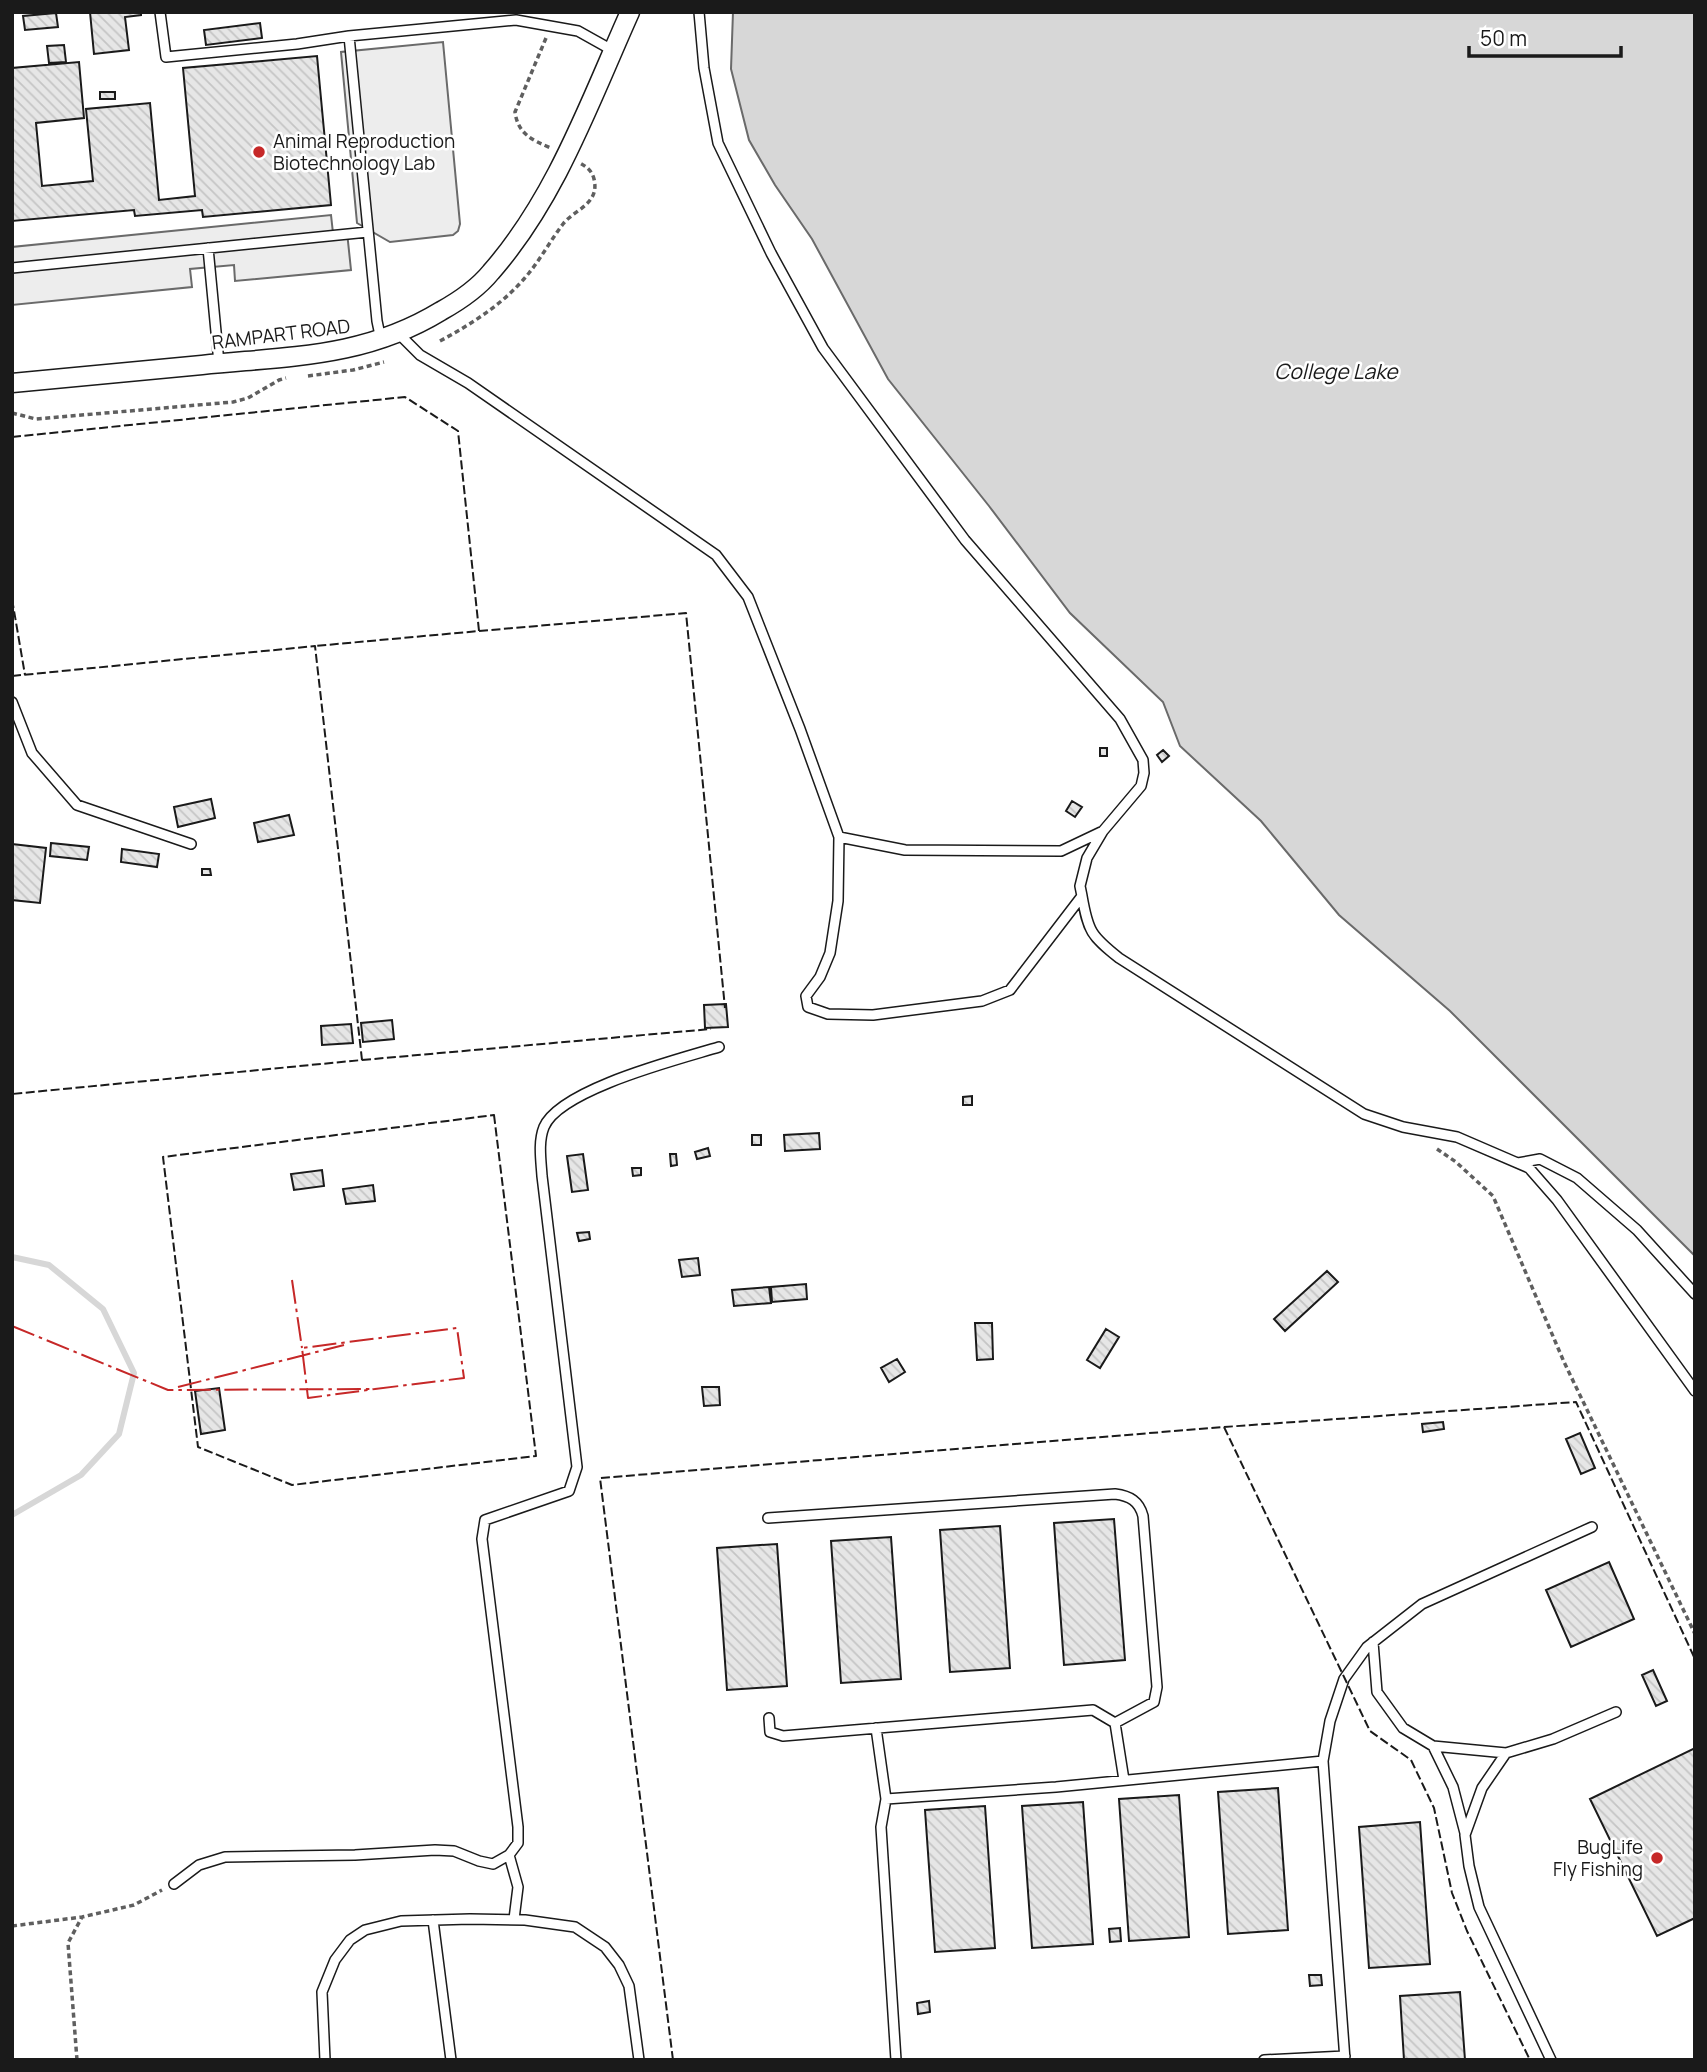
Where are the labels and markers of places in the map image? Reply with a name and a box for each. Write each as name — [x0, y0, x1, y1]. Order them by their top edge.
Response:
place label: Animal Reproduction Biotechnology Lab — [273, 128, 455, 176]
marker: Animal Reproduction Biotechnology Lab — [251, 144, 267, 160]
place label: BugLife Fly Fishing — [1553, 1834, 1643, 1882]
marker: BugLife Fly Fishing — [1649, 1850, 1665, 1866]

